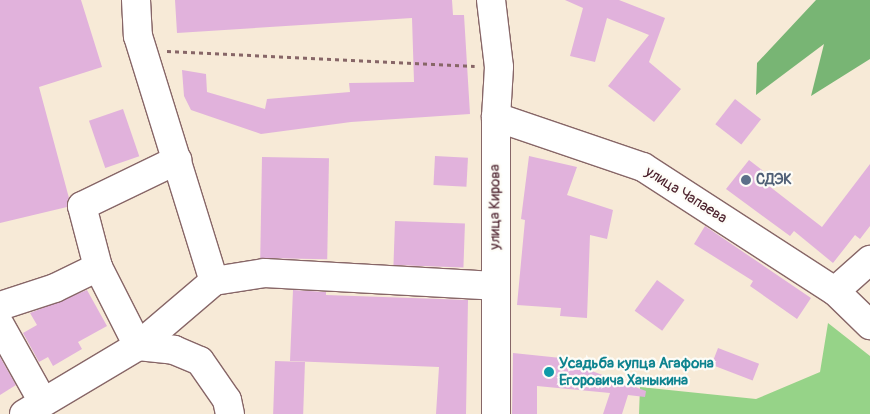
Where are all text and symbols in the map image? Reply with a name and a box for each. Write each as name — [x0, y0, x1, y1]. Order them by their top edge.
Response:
street label: улица Чапаева — [642, 163, 730, 227]
street label: улица Кирова — [486, 164, 504, 250]
place label: СДЭК — [756, 171, 792, 189]
marker: СДЭК — [740, 174, 752, 186]
place label: Усадьба купца Агафона Егоровича Ханыкина — [559, 354, 714, 389]
marker: Усадьба купца Агафона Егоровича Ханыкина — [543, 366, 555, 378]

